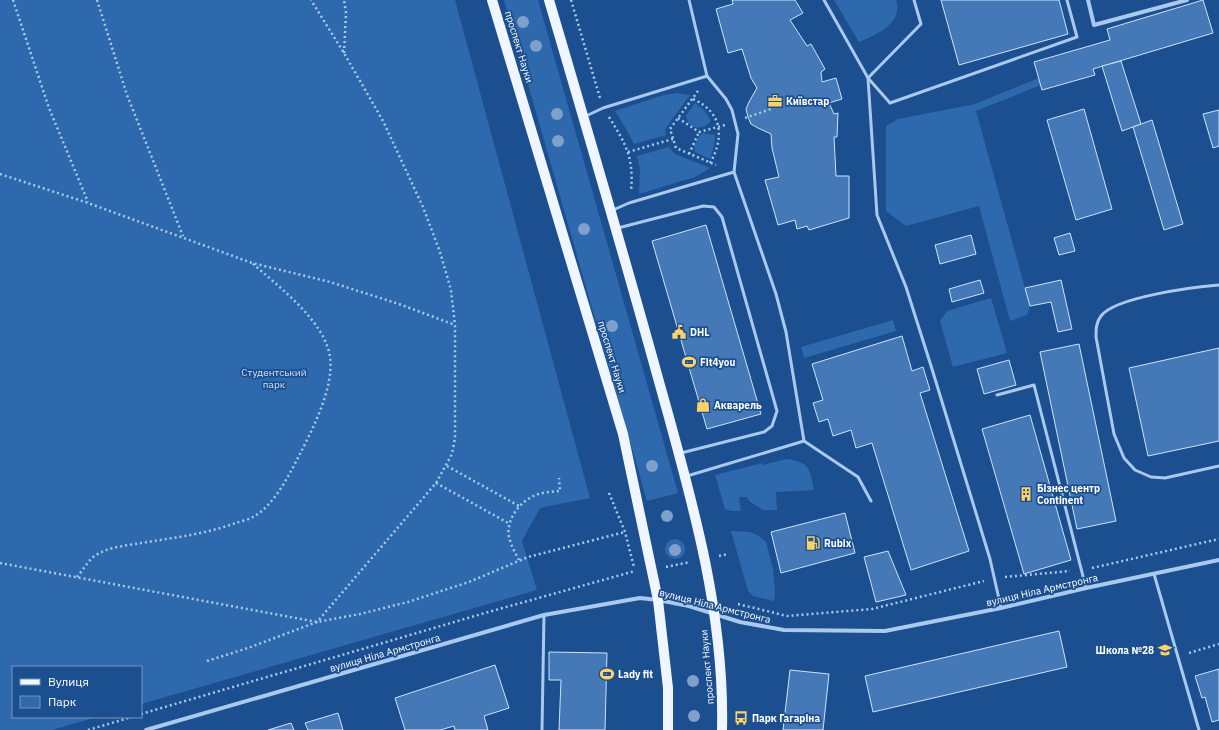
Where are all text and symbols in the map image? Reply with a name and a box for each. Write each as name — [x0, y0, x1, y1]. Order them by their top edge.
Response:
street label: проспект Науки — [502, 9, 536, 85]
office icon: Київстар — [767, 93, 783, 109]
place label: Київстар — [786, 95, 829, 108]
street label: проспект Науки — [595, 319, 629, 395]
public building icon: DHL — [671, 324, 687, 340]
place label: DHL — [690, 326, 710, 339]
sports icon: Fit4you — [681, 354, 697, 370]
place label: Fit4you — [700, 356, 735, 369]
park label: Студентський парк — [241, 366, 307, 391]
shop icon: Акварель — [695, 397, 711, 413]
place label: Акварель — [714, 399, 762, 412]
place label: Бізнес центр Continent — [1037, 482, 1100, 507]
building icon: Бізнес центр Continent — [1018, 486, 1034, 502]
fuel station icon: Rubix — [805, 535, 821, 551]
place label: Rubix — [824, 537, 852, 550]
street label: вулиця Ніла Армстронга — [985, 571, 1100, 609]
street label: вулиця Ніла Армстронга — [658, 586, 773, 626]
street label: проспект Науки — [697, 629, 717, 705]
street label: вулиця Ніла Армстронга — [328, 631, 442, 675]
school or university icon: Школа №28 — [1157, 642, 1173, 658]
place label: Школа №28 — [1096, 644, 1154, 657]
legend — [12, 666, 142, 718]
sports icon: Lady fit — [599, 666, 615, 682]
place label: Lady fit — [618, 668, 653, 681]
text: Вулиця — [48, 674, 89, 689]
text: Парк — [48, 694, 77, 709]
bus stop icon: Парк Гагаріна — [733, 710, 749, 726]
place label: Парк Гагаріна — [752, 712, 820, 725]

